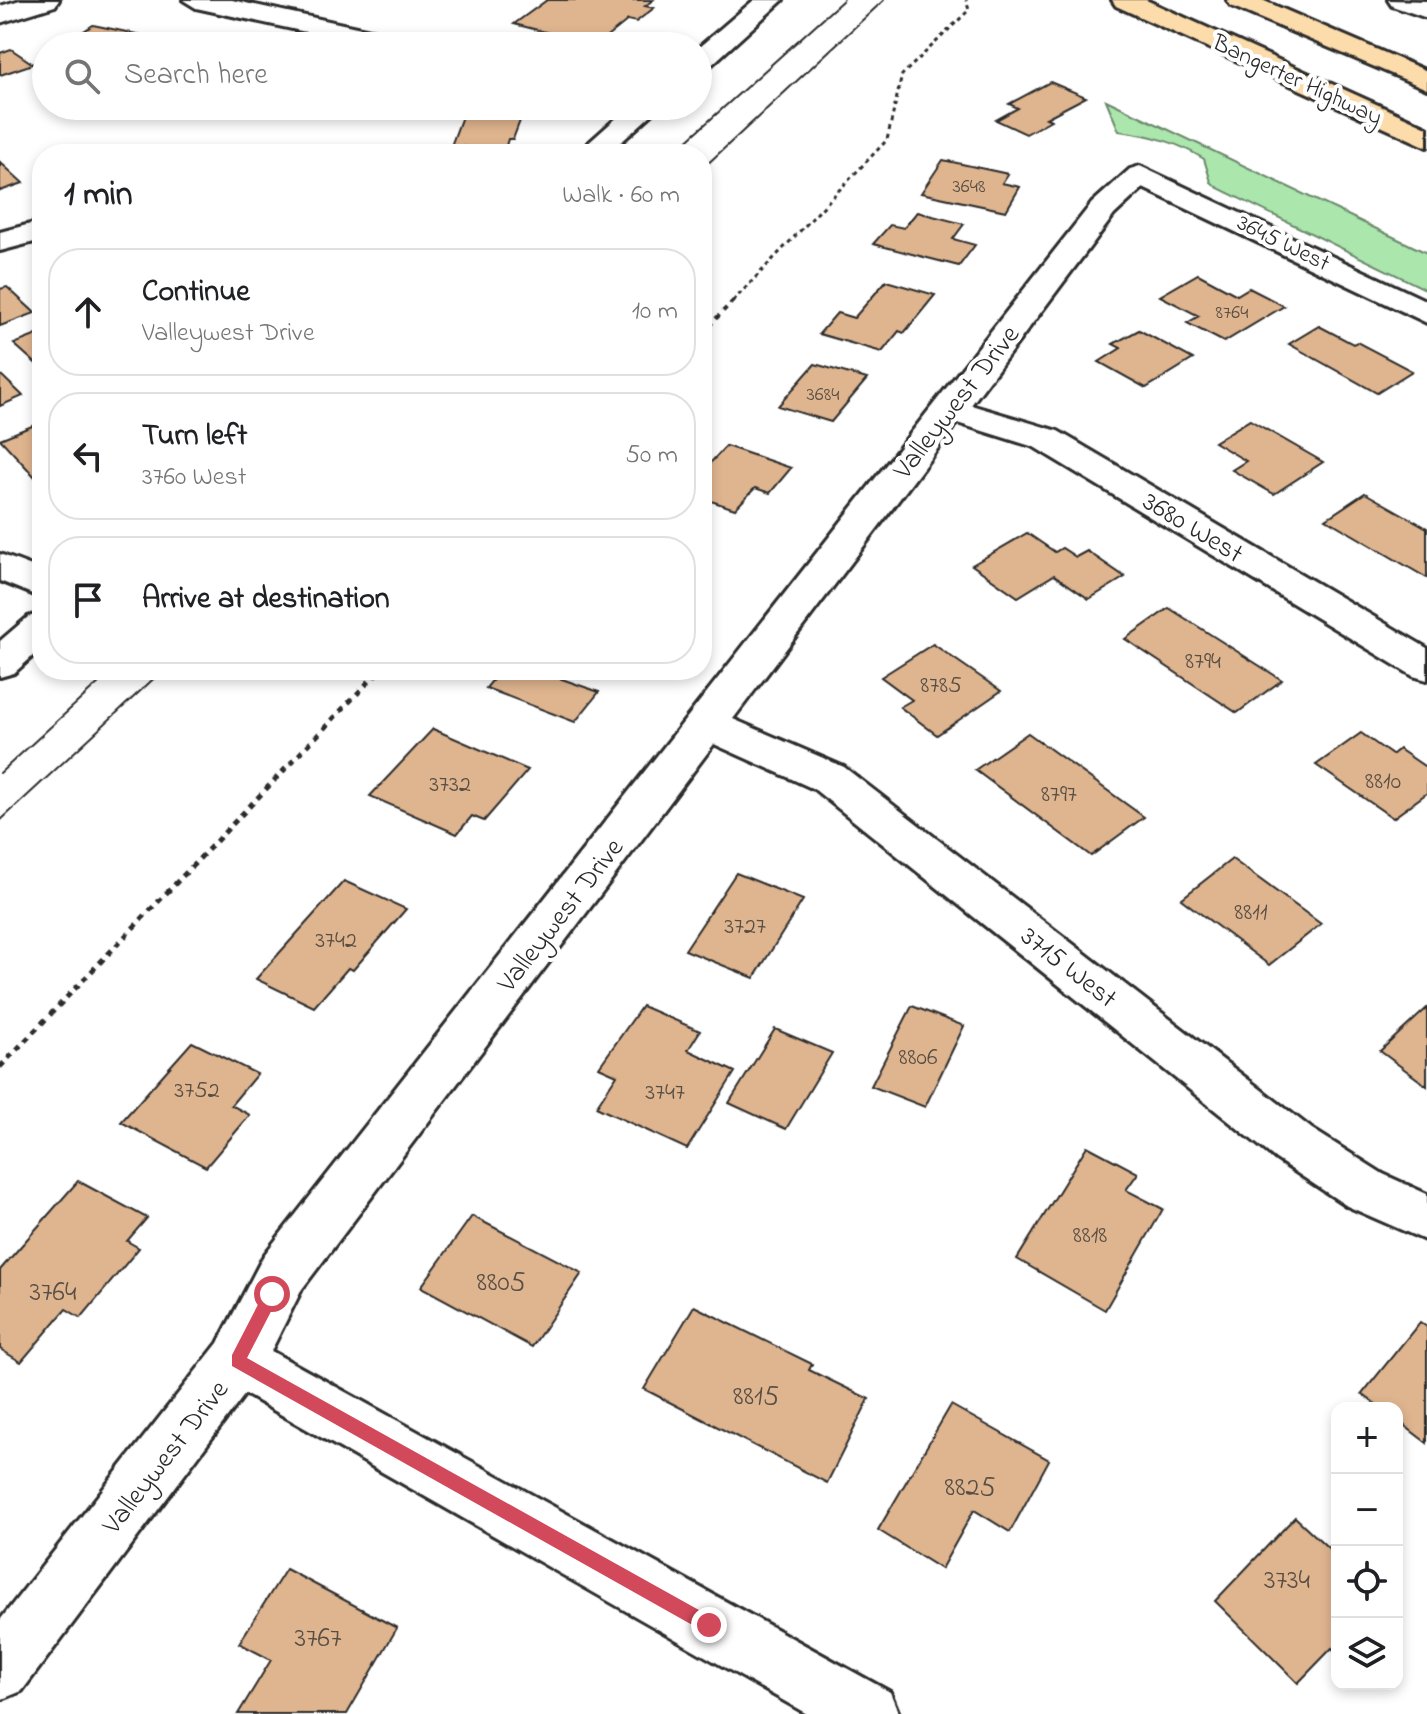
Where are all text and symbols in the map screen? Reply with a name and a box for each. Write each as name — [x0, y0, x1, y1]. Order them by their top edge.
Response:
street label: Bangerter Highway — [1205, 26, 1388, 137]
search box — [32, 32, 712, 120]
icon: search — [60, 54, 104, 98]
text: Search here — [124, 54, 268, 98]
text: 1 min — [64, 171, 133, 221]
house number: 3648 — [953, 173, 985, 202]
text: Walk · 60 m — [562, 177, 680, 215]
street label: 3645 West — [1230, 207, 1335, 282]
text: Continue — [142, 271, 250, 315]
icon: ahead — [66, 290, 110, 334]
text: 10 m — [632, 293, 678, 331]
house number: 8764 — [1216, 299, 1248, 328]
text: Valleywest Drive — [142, 315, 315, 353]
street label: Valleywest Drive — [884, 317, 1031, 490]
house number: 3684 — [807, 381, 839, 410]
text: Turn left — [142, 415, 247, 459]
icon: left — [66, 434, 110, 478]
text: 50 m — [625, 437, 678, 475]
text: 3760 West — [142, 459, 246, 497]
street label: 3680 West — [1134, 483, 1250, 575]
icon: arrive — [66, 578, 110, 622]
text: Arrive at destination — [142, 578, 390, 622]
house number: 8794 — [1185, 645, 1221, 680]
house number: 8785 — [920, 669, 962, 704]
house number: 8810 — [1365, 765, 1401, 800]
house number: 3732 — [429, 768, 471, 803]
house number: 8797 — [1041, 778, 1077, 813]
street label: Valleywest Drive — [488, 830, 635, 1003]
house number: 8811 — [1234, 896, 1268, 931]
house number: 3727 — [724, 910, 766, 945]
street label: 3715 West — [1011, 918, 1125, 1020]
house number: 3742 — [315, 924, 357, 959]
house number: 8806 — [899, 1041, 938, 1076]
house number: 3752 — [174, 1074, 220, 1109]
house number: 3747 — [645, 1076, 685, 1111]
house number: 8818 — [1073, 1219, 1107, 1254]
house number: 8805 — [476, 1263, 526, 1304]
house number: 3764 — [30, 1273, 77, 1314]
route start — [254, 1276, 290, 1312]
street label: Valleywest Drive — [93, 1372, 240, 1545]
house number: 8815 — [733, 1377, 779, 1418]
map controls — [1331, 1402, 1403, 1690]
button: + — [1331, 1402, 1403, 1474]
house number: 8825 — [945, 1468, 995, 1509]
button: − — [1331, 1474, 1403, 1546]
button: locate — [1331, 1546, 1403, 1618]
house number: 3734 — [1264, 1561, 1311, 1602]
route end — [691, 1607, 727, 1643]
button: layers — [1331, 1618, 1403, 1690]
house number: 3767 — [295, 1619, 342, 1660]

